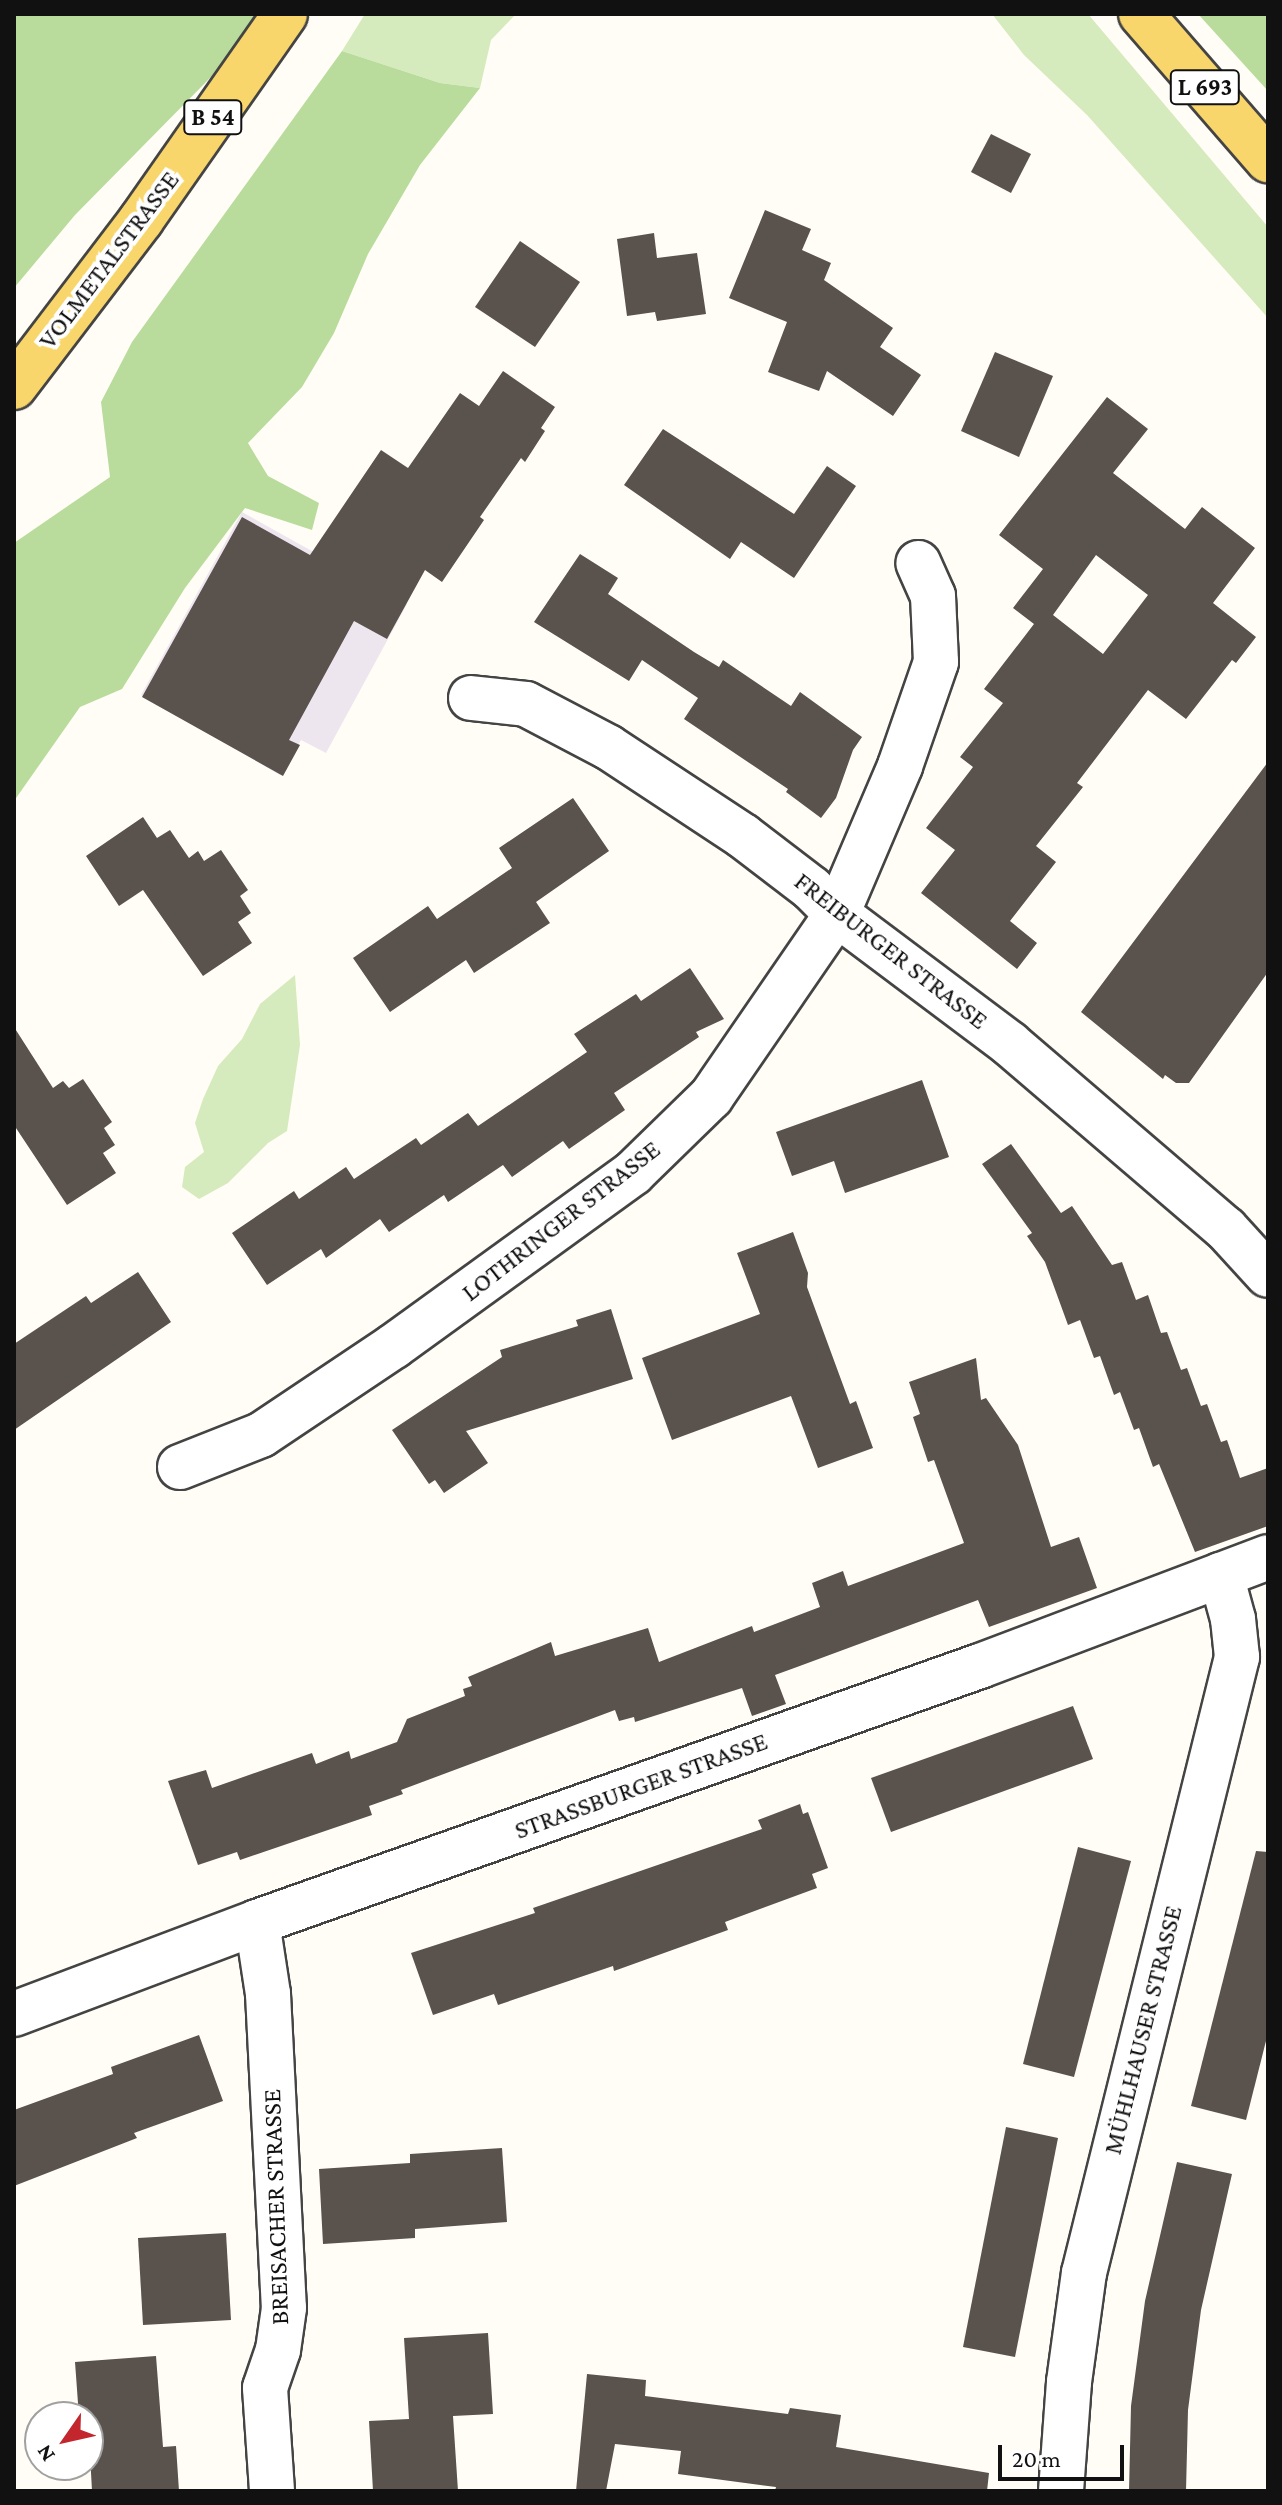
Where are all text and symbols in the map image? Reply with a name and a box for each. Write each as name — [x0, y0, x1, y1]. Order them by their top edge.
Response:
road number: L 693 — [1169, 67, 1241, 107]
road number: B 54 — [183, 97, 243, 137]
street label: VOLMETALSTRASSE — [32, 165, 186, 355]
street label: FREIBURGER STRASSE — [788, 866, 994, 1036]
street label: LOTHRINGER STRASSE — [456, 1134, 666, 1308]
street label: STRASSBURGER STRASSE — [510, 1726, 772, 1846]
street label: MÜHLHAUSER STRASSE — [1097, 1902, 1189, 2158]
street label: BREISACHER STRASSE — [256, 2088, 296, 2326]
north arrow — [24, 2401, 104, 2481]
scale bar — [1002, 2429, 1128, 2479]
text: N — [31, 2440, 60, 2467]
text: 20 m — [1012, 2445, 1061, 2472]

